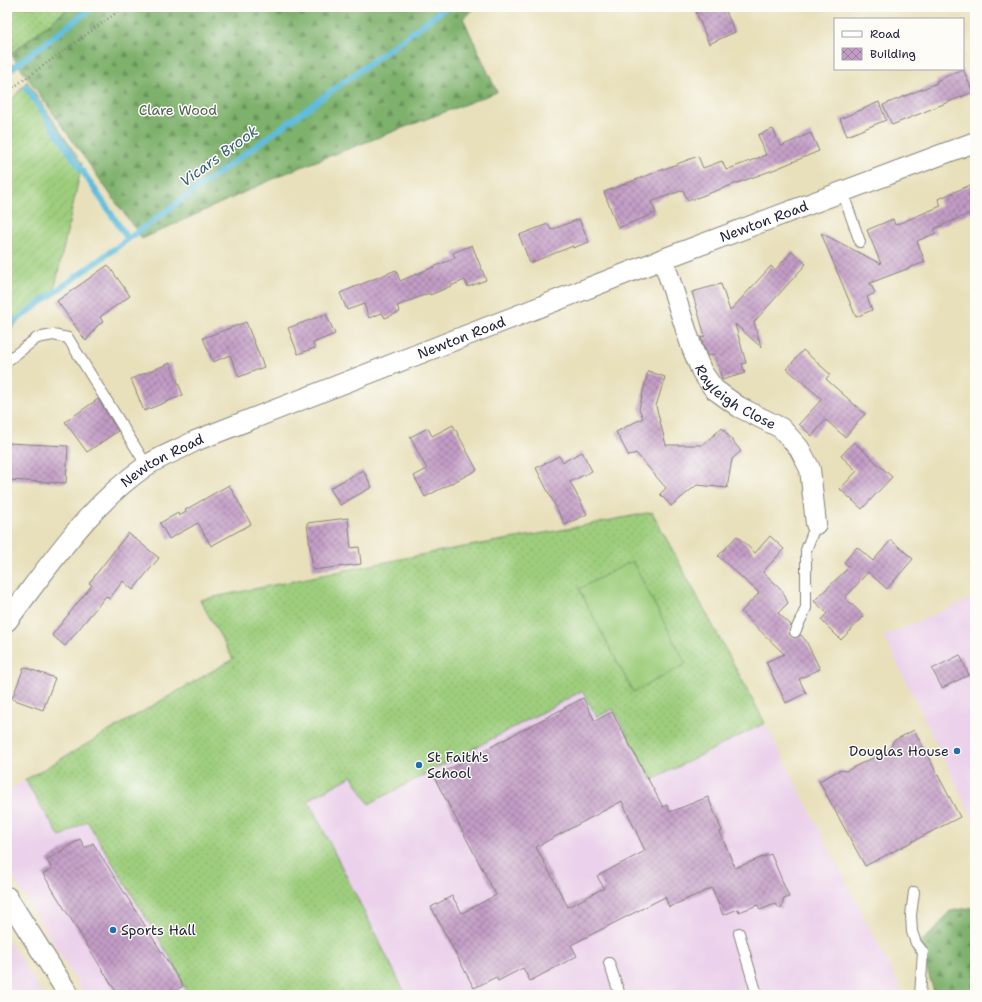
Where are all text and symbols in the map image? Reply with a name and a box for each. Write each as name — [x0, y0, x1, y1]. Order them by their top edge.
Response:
legend — [834, 18, 964, 70]
text: Road — [870, 26, 901, 42]
text: Building — [870, 46, 916, 62]
park label: Clare Wood — [139, 101, 217, 119]
water label: Vicars Brook — [176, 121, 262, 191]
street label: Newton Road — [717, 196, 811, 246]
street label: Newton Road — [415, 312, 508, 363]
street label: Rayleigh Close — [691, 362, 779, 433]
street label: Newton Road — [117, 430, 206, 491]
place label: Douglas House — [849, 742, 949, 760]
marker: Douglas House — [952, 746, 962, 756]
place label: St Faith's School — [427, 748, 489, 782]
marker: St Faith's School — [414, 760, 424, 770]
place label: Sports Hall — [121, 921, 197, 939]
marker: Sports Hall — [108, 925, 118, 935]

